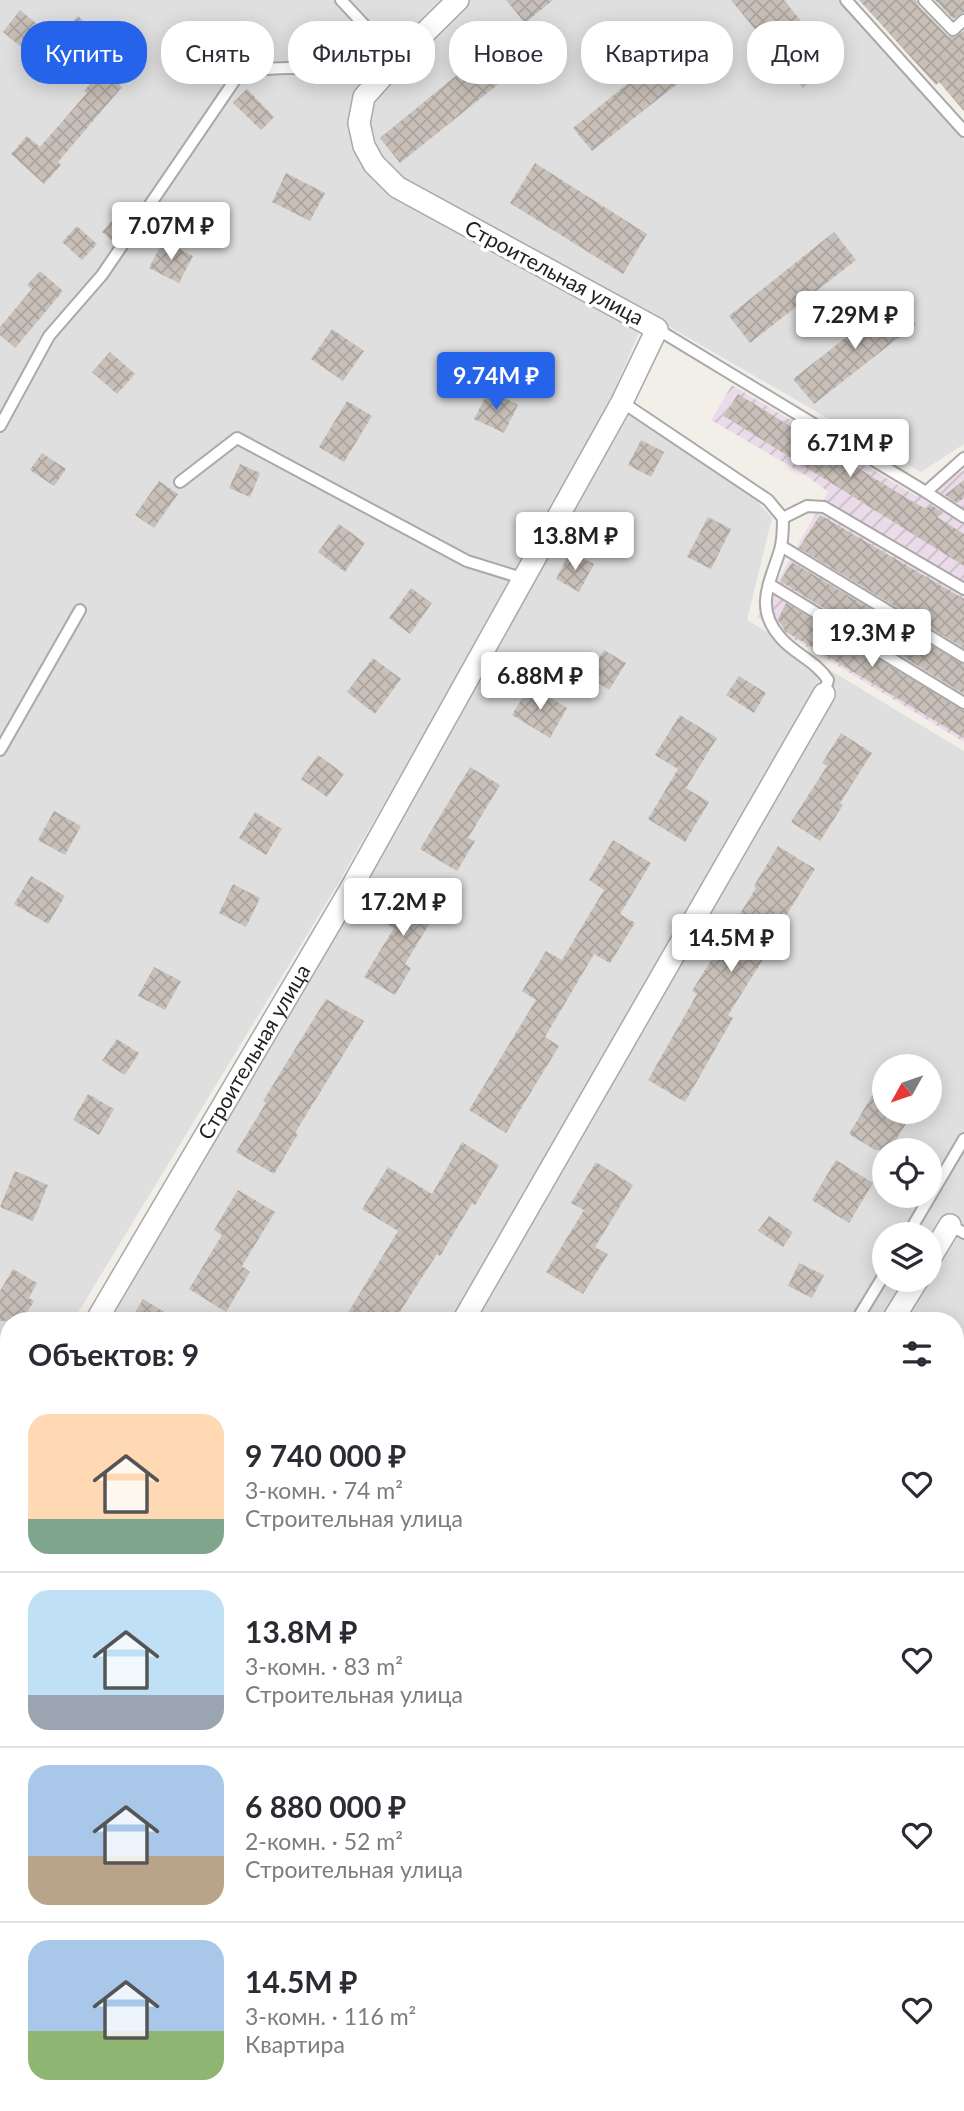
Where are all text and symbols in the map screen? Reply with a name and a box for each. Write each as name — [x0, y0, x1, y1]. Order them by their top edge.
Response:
chip: Купить — [21, 21, 147, 84]
chip: Снять — [161, 21, 274, 84]
chip: Фильтры — [288, 21, 435, 84]
chip: Новое — [449, 21, 567, 84]
chip: Квартира — [581, 21, 733, 84]
chip: Дом — [747, 21, 844, 84]
pin: 7.07M ₽ — [106, 202, 236, 262]
text: 7.07M ₽ — [128, 211, 214, 239]
street label: Строительная улица — [461, 214, 648, 329]
pin: 7.29M ₽ — [790, 292, 920, 351]
text: 7.29M ₽ — [812, 300, 898, 328]
pin: 9.74M ₽ — [431, 352, 561, 412]
text: 9.74M ₽ — [453, 361, 539, 389]
pin: 6.71M ₽ — [785, 420, 915, 479]
text: 6.71M ₽ — [807, 428, 893, 456]
pin: 13.8M ₽ — [510, 512, 640, 572]
text: 13.8M ₽ — [532, 521, 618, 549]
pin: 19.3M ₽ — [807, 610, 937, 669]
text: 19.3M ₽ — [829, 618, 915, 646]
pin: 6.88M ₽ — [475, 652, 605, 712]
text: 6.88M ₽ — [497, 661, 583, 689]
pin: 17.2M ₽ — [338, 878, 468, 938]
text: 17.2M ₽ — [360, 887, 446, 915]
pin: 14.5M ₽ — [666, 914, 796, 974]
text: 14.5M ₽ — [688, 923, 774, 951]
street label: Строительная улица — [192, 959, 314, 1144]
north arrow — [872, 1054, 942, 1124]
map controls — [872, 1054, 942, 1292]
button: locate — [872, 1138, 942, 1208]
button: layers — [872, 1222, 942, 1292]
icon: filters — [898, 1335, 936, 1373]
text: Объектов: 9 — [28, 1336, 199, 1372]
text: 9 740 000 ₽ — [245, 1437, 406, 1473]
icon: home — [84, 1442, 168, 1526]
icon: heart — [898, 1465, 936, 1503]
text: 3-комн. · 74 m² — [245, 1476, 403, 1504]
text: Строительная улица — [245, 1504, 463, 1532]
text: 13.8M ₽ — [245, 1613, 357, 1649]
icon: home — [84, 1618, 168, 1702]
icon: heart — [898, 1641, 936, 1679]
text: 3-комн. · 83 m² — [245, 1652, 403, 1680]
text: Строительная улица — [245, 1680, 463, 1708]
text: 6 880 000 ₽ — [245, 1788, 406, 1824]
icon: home — [84, 1793, 168, 1877]
icon: heart — [898, 1816, 936, 1854]
text: 2-комн. · 52 m² — [245, 1827, 403, 1855]
text: Строительная улица — [245, 1855, 463, 1883]
text: 14.5M ₽ — [245, 1963, 357, 1999]
icon: home — [84, 1968, 168, 2052]
icon: heart — [898, 1991, 936, 2029]
text: 3-комн. · 116 m² — [245, 2002, 416, 2030]
text: Квартира — [245, 2030, 345, 2058]

